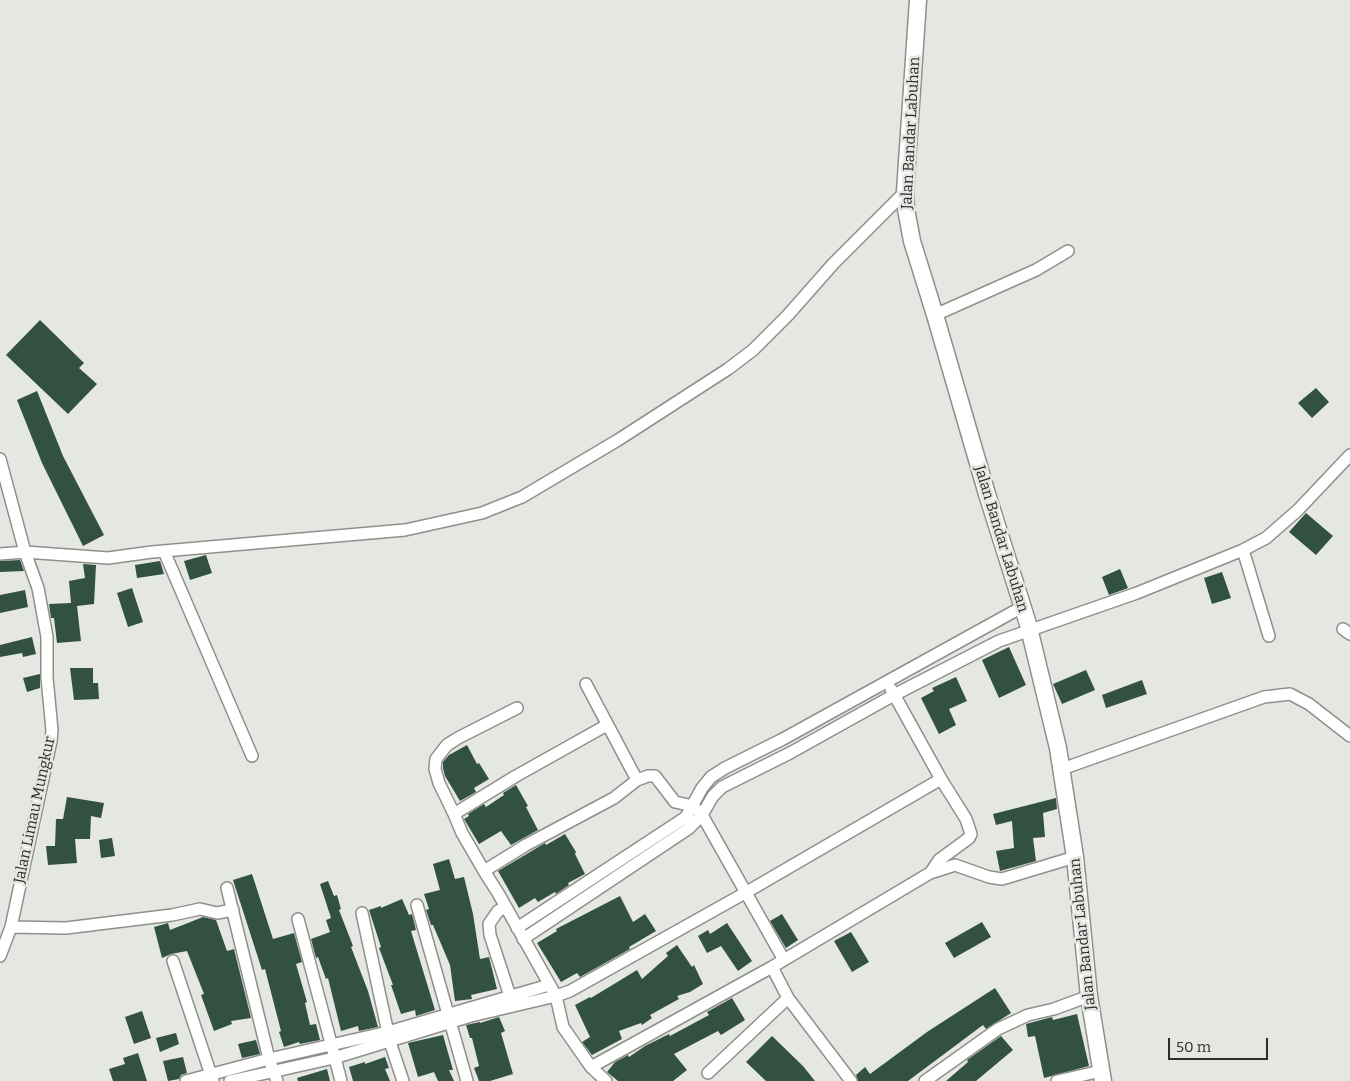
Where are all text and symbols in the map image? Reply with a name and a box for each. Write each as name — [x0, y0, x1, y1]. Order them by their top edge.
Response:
street label: Jalan Bandar Labuhan — [898, 56, 924, 210]
street label: Jalan Bandar Labuhan — [970, 463, 1032, 615]
street label: Jalan Limau Mungkur — [11, 735, 59, 885]
street label: Jalan Bandar Labuhan — [1066, 857, 1100, 1011]
scale bar — [1170, 1028, 1270, 1060]
text: 50 m — [1176, 1038, 1211, 1056]

